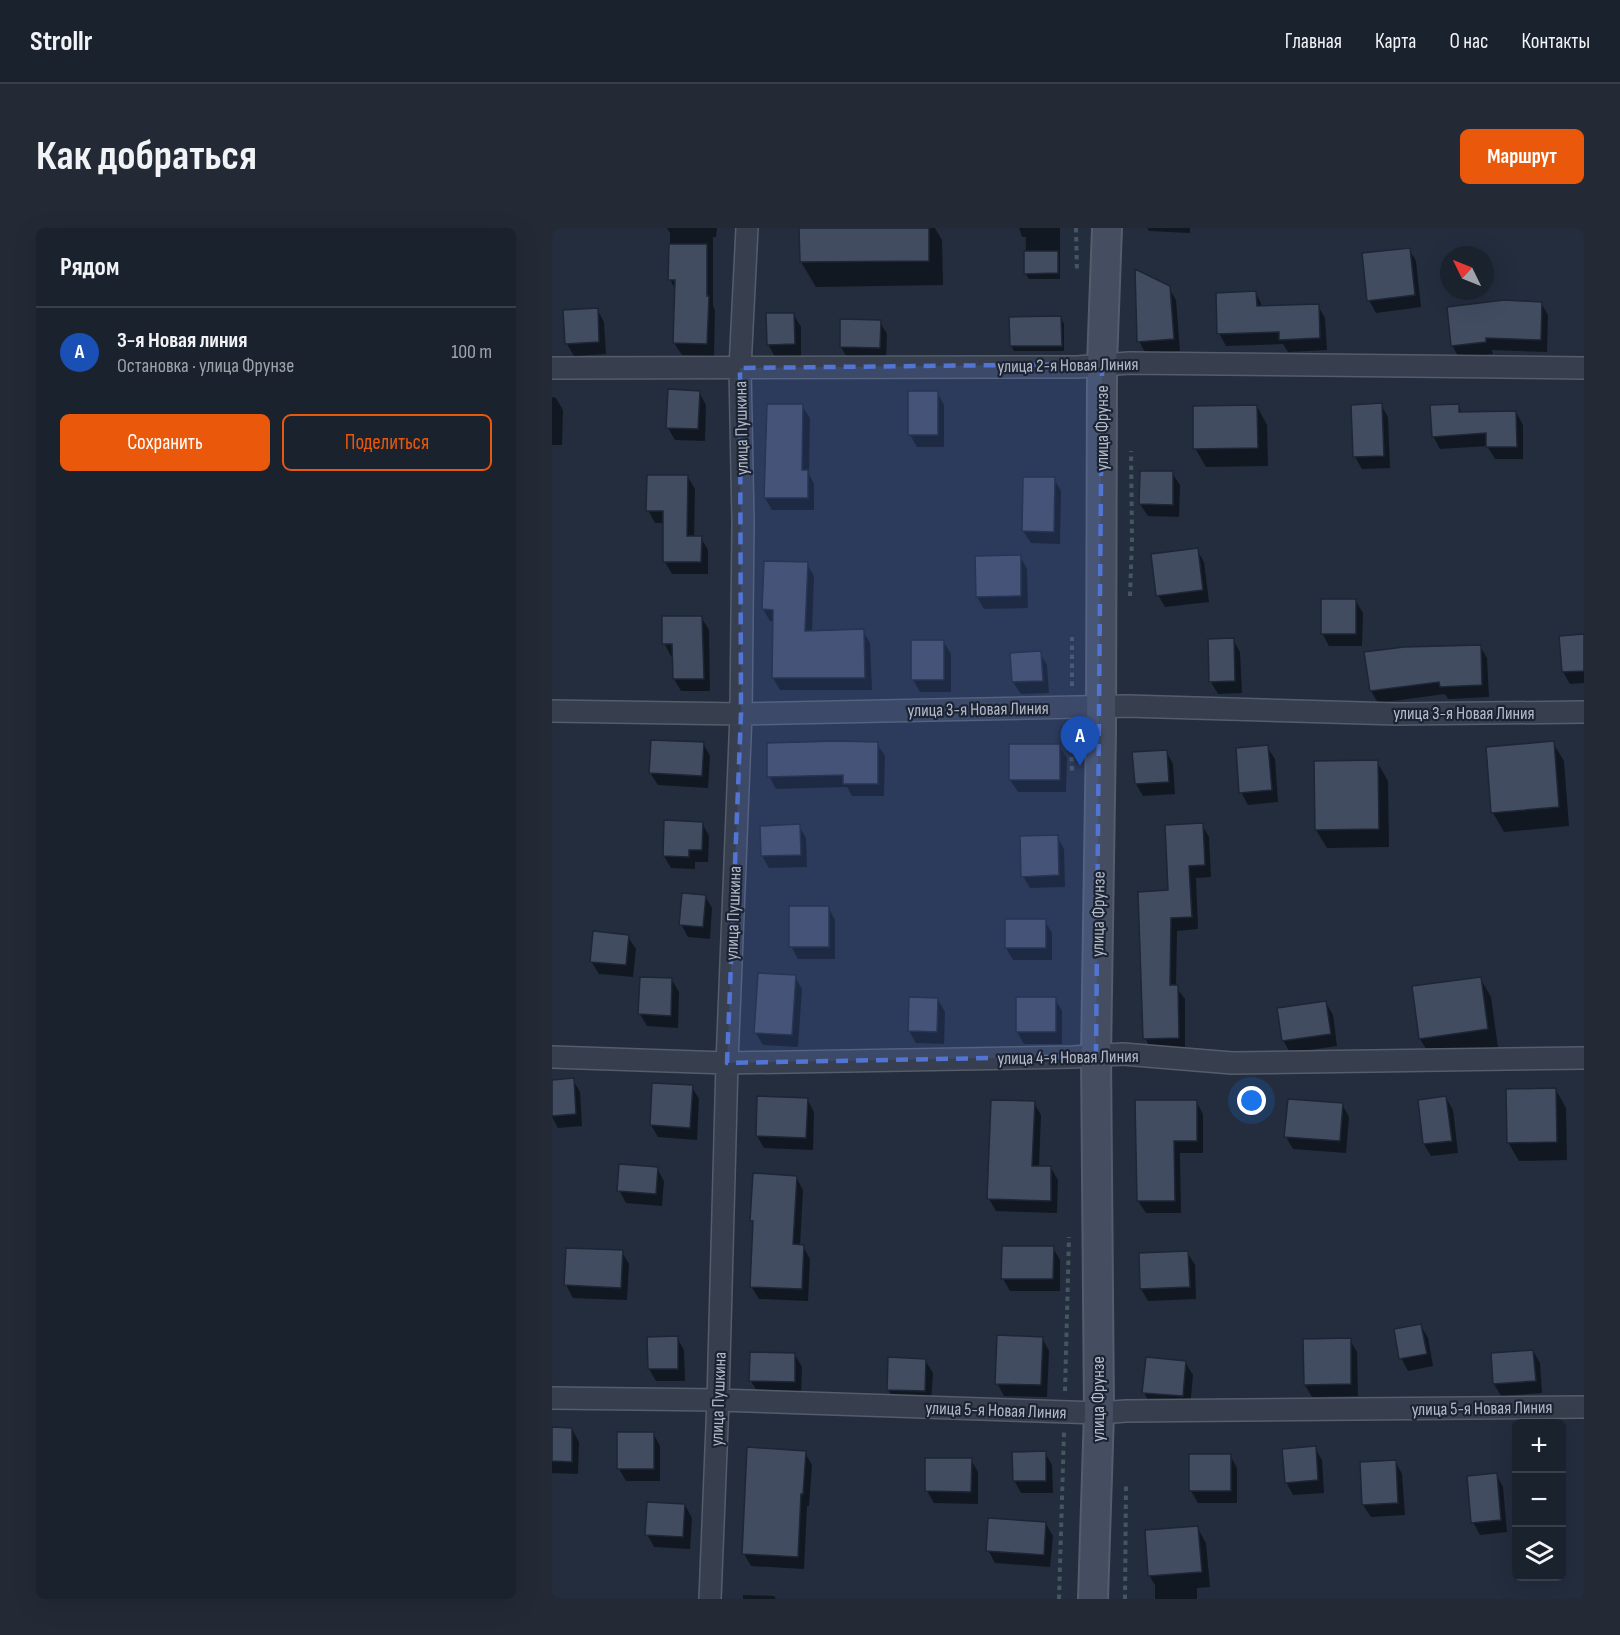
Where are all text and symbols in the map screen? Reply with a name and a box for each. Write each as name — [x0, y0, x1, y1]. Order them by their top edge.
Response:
text: Strollr — [30, 25, 92, 58]
text: Главная — [1285, 29, 1342, 54]
text: Карта — [1375, 29, 1416, 54]
text: О нас — [1449, 29, 1488, 54]
text: Контакты — [1521, 29, 1590, 54]
button: Маршрут — [1460, 129, 1584, 184]
text: Как добраться — [36, 131, 257, 182]
north arrow — [1440, 246, 1494, 300]
text: Рядом — [60, 252, 119, 283]
text: 3-я Новая линия — [117, 327, 247, 354]
text: A — [75, 340, 84, 364]
text: 100 m — [451, 340, 492, 364]
text: Остановка · улица Фрунзе — [117, 354, 294, 378]
street label: улица 2-я Новая Линия — [997, 354, 1139, 377]
street label: улица Пушкина — [730, 381, 753, 475]
street label: улица Фрунзе — [1092, 385, 1113, 471]
button: Сохранить — [60, 414, 270, 471]
button: Поделиться — [282, 414, 492, 471]
street label: улица 3-я Новая Линия — [907, 698, 1049, 721]
street label: улица 3-я Новая Линия — [1393, 703, 1535, 724]
pin: A — [1060, 716, 1100, 766]
street label: улица Пушкина — [721, 865, 746, 961]
street label: улица Фрунзе — [1087, 871, 1110, 957]
street label: улица 4-я Новая Линия — [997, 1046, 1139, 1069]
your location — [1237, 1086, 1266, 1115]
street label: улица Пушкина — [706, 1351, 731, 1447]
street label: улица Фрунзе — [1088, 1356, 1109, 1442]
street label: улица 5-я Новая Линия — [1411, 1397, 1553, 1420]
street label: улица 5-я Новая Линия — [925, 1398, 1067, 1423]
map controls — [1512, 1419, 1566, 1581]
button: + — [1512, 1419, 1566, 1473]
button: − — [1512, 1473, 1566, 1527]
button: layers — [1512, 1527, 1566, 1581]

